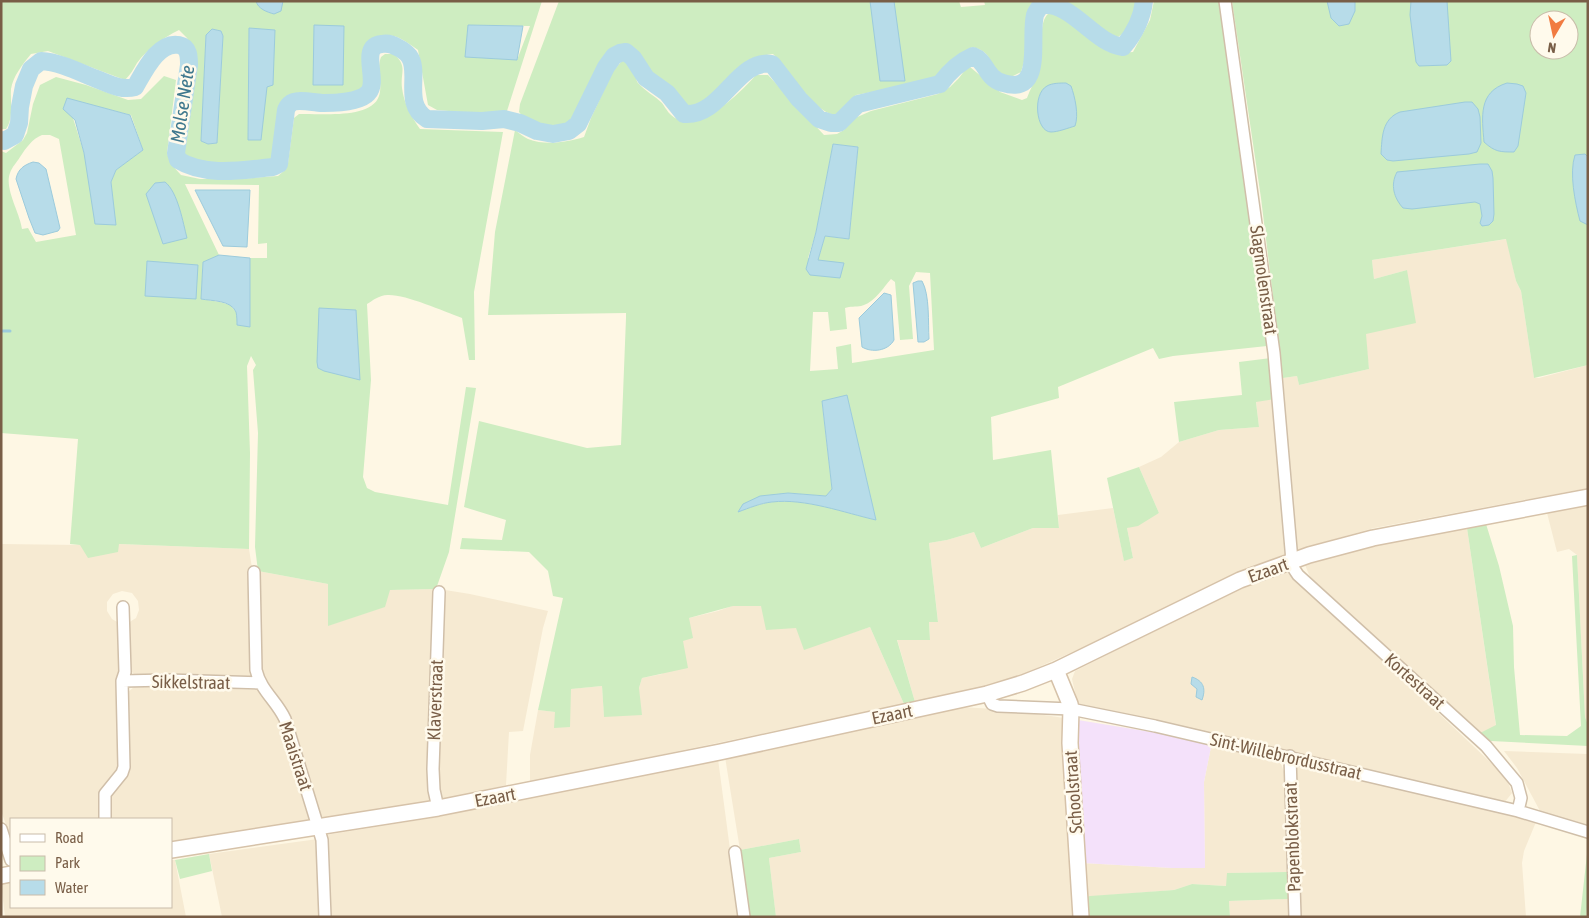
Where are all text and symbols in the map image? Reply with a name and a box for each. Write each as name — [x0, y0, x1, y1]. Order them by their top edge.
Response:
north arrow — [1529, 10, 1579, 60]
text: N — [1547, 39, 1557, 56]
water label: Molse Nete — [166, 64, 198, 144]
street label: Slagmolenstraat — [1246, 224, 1282, 336]
street label: Ezaart — [1245, 553, 1291, 587]
street label: Kortestraat — [1381, 649, 1449, 713]
street label: Klaverstraat — [423, 659, 447, 741]
street label: Sikkelstraat — [152, 671, 230, 693]
street label: Ezaart — [870, 699, 914, 729]
street label: Maaistraat — [275, 719, 317, 793]
street label: Sint-Willebrordusstraat — [1208, 728, 1364, 784]
street label: Schoolstraat — [1060, 750, 1086, 834]
street label: Papenblokstraat — [1280, 782, 1304, 892]
street label: Ezaart — [473, 783, 517, 811]
legend — [10, 818, 172, 908]
text: Road — [55, 829, 84, 846]
text: Park — [55, 854, 80, 871]
text: Water — [55, 879, 88, 896]

